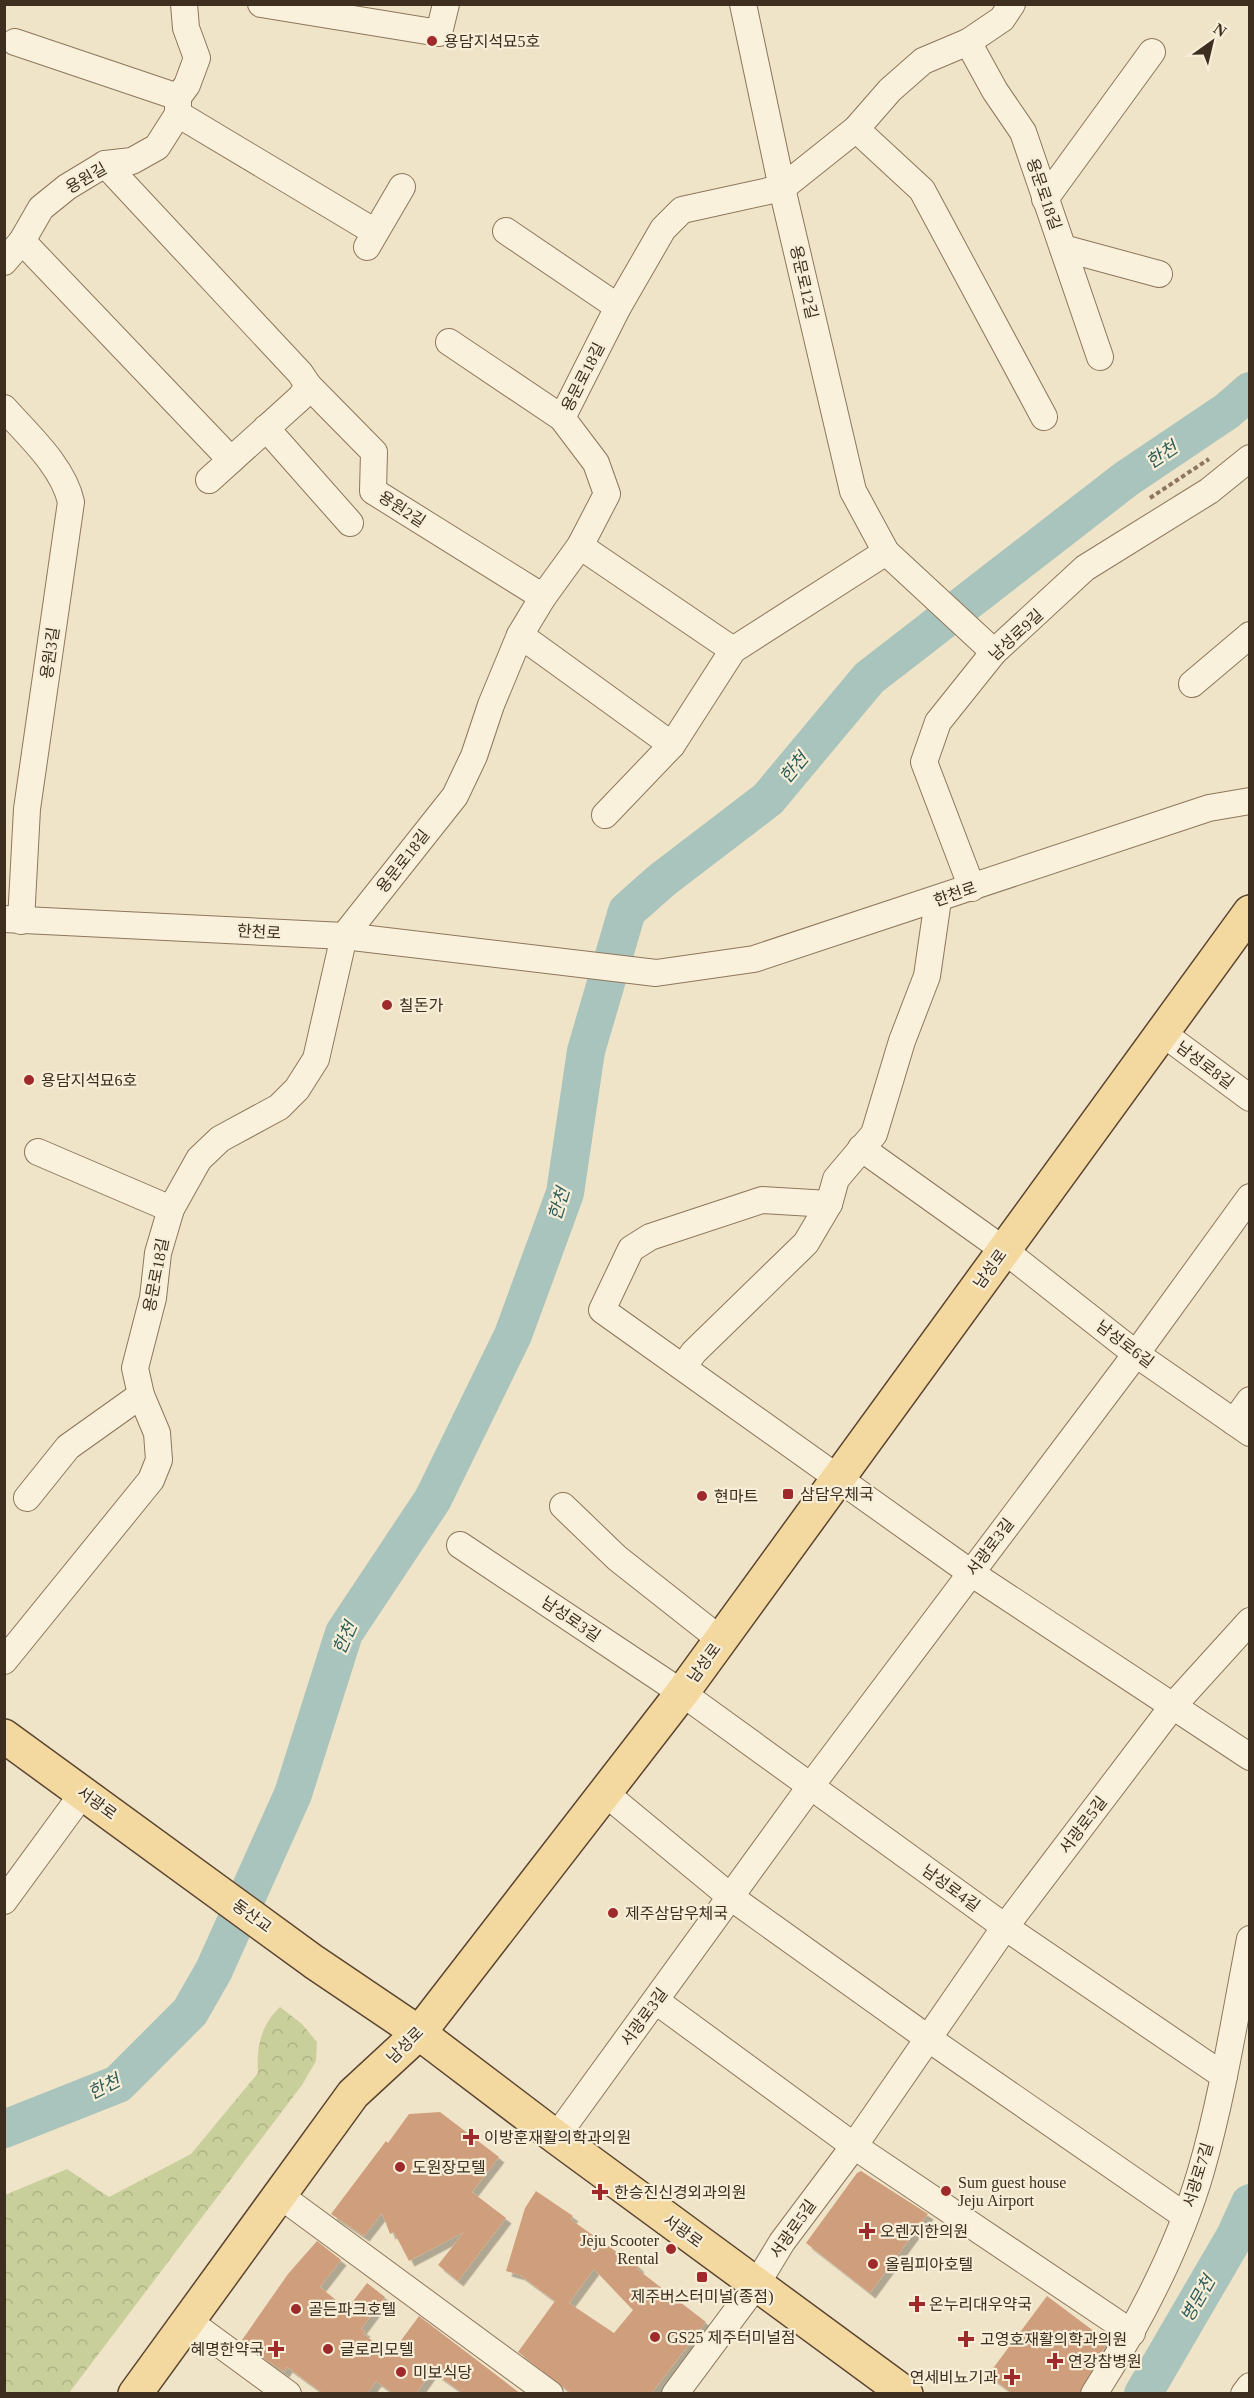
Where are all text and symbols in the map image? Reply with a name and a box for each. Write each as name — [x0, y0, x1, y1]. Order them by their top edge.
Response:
north arrow — [1182, 12, 1242, 72]
text: N — [1211, 20, 1230, 41]
place label: 용담지석묘5호 — [444, 33, 540, 50]
marker: 용담지석묘5호 — [425, 34, 439, 48]
street label: 용문로18길 — [1024, 156, 1064, 232]
street label: 용원길 — [63, 160, 109, 196]
street label: 용문로12길 — [787, 244, 821, 320]
street label: 용문로18길 — [558, 340, 608, 414]
water label: 한천 — [1143, 436, 1183, 473]
street label: 용원2길 — [375, 488, 429, 530]
street label: 남성로9길 — [986, 606, 1046, 664]
street label: 용원3길 — [38, 626, 62, 680]
water label: 한천 — [776, 747, 814, 787]
street label: 용문로18길 — [373, 826, 433, 896]
street label: 한천로 — [931, 879, 979, 909]
street label: 한천로 — [236, 922, 282, 942]
place label: 칠돈가 — [399, 997, 443, 1014]
marker: 칠돈가 — [380, 998, 394, 1012]
street label: 남성로8길 — [1173, 1038, 1237, 1092]
place label: 용담지석묘6호 — [41, 1072, 137, 1089]
marker: 용담지석묘6호 — [22, 1073, 36, 1087]
water label: 한천 — [545, 1183, 574, 1223]
street label: 용문로18길 — [141, 1237, 171, 1313]
street label: 남성로 — [970, 1246, 1010, 1292]
street label: 남성로6길 — [1093, 1317, 1157, 1371]
place label: 삼담우체국 — [800, 1486, 874, 1503]
marker: 삼담우체국 — [781, 1487, 795, 1501]
place label: 현마트 — [714, 1488, 758, 1505]
marker: 현마트 — [695, 1489, 709, 1503]
street label: 서광로3길 — [963, 1515, 1017, 1579]
street label: 남성로3길 — [539, 1593, 603, 1645]
water label: 한천 — [329, 1617, 362, 1657]
street label: 남성로 — [684, 1640, 724, 1686]
street label: 서광로 — [74, 1783, 120, 1823]
street label: 서광로5길 — [1056, 1793, 1110, 1857]
street label: 남성로4길 — [919, 1861, 983, 1915]
street label: 동산교 — [229, 1896, 275, 1936]
place label: 제주삼담우체국 — [625, 1905, 728, 1922]
marker: 제주삼담우체국 — [606, 1906, 620, 1920]
street label: 서광로3길 — [617, 1985, 671, 2049]
street label: 남성로 — [383, 2023, 427, 2067]
water label: 한천 — [85, 2069, 125, 2103]
marker: 이방훈재활의학과의원 — [462, 2128, 480, 2146]
place label: 이방훈재활의학과의원 — [484, 2129, 631, 2146]
street label: 서광로7길 — [1180, 2141, 1216, 2209]
place label: 도원장모텔 — [412, 2159, 486, 2176]
marker: 도원장모텔 — [393, 2160, 407, 2174]
place label: Sum guest house Jeju Airport — [958, 2174, 1066, 2210]
marker: 한승진신경외과의원 — [591, 2183, 609, 2201]
place label: 한승진신경외과의원 — [614, 2184, 746, 2201]
marker: Sum guest house Jeju Airport — [939, 2184, 953, 2198]
street label: 서광로5길 — [767, 2197, 819, 2261]
street label: 서광로 — [660, 2211, 706, 2251]
marker: 오렌지한의원 — [858, 2222, 876, 2240]
place label: 오렌지한의원 — [880, 2223, 968, 2240]
place label: Jeju Scooter Rental — [580, 2232, 660, 2267]
marker: Jeju Scooter Rental — [664, 2242, 678, 2256]
place label: 올림피아호텔 — [885, 2256, 973, 2273]
marker: 올림피아호텔 — [866, 2257, 880, 2271]
marker: 제주버스터미널(종점) — [695, 2270, 709, 2284]
water label: 병문천 — [1177, 2270, 1220, 2326]
place label: 제주버스터미널(종점) — [630, 2288, 774, 2306]
place label: 온누리대우약국 — [929, 2296, 1032, 2313]
marker: 온누리대우약국 — [910, 2297, 924, 2311]
place label: 골든파크호텔 — [308, 2301, 396, 2318]
marker: 골든파크호텔 — [289, 2302, 303, 2316]
place label: GS25 제주터미널점 — [667, 2329, 796, 2346]
marker: GS25 제주터미널점 — [648, 2330, 662, 2344]
marker: 고영호재활의학과의원 — [957, 2330, 975, 2348]
place label: 고영호재활의학과의원 — [980, 2331, 1127, 2348]
place label: 혜명한약국 — [190, 2341, 264, 2358]
place label: 글로리모텔 — [340, 2341, 414, 2358]
marker: 혜명한약국 — [269, 2342, 283, 2356]
marker: 글로리모텔 — [321, 2342, 335, 2356]
marker: 연강참병원 — [1046, 2352, 1064, 2370]
place label: 연강참병원 — [1068, 2353, 1142, 2370]
place label: 미보식당 — [413, 2364, 472, 2381]
marker: 미보식당 — [394, 2365, 408, 2379]
marker: 연세비뇨기과 — [1003, 2368, 1021, 2386]
place label: 연세비뇨기과 — [910, 2369, 998, 2386]

